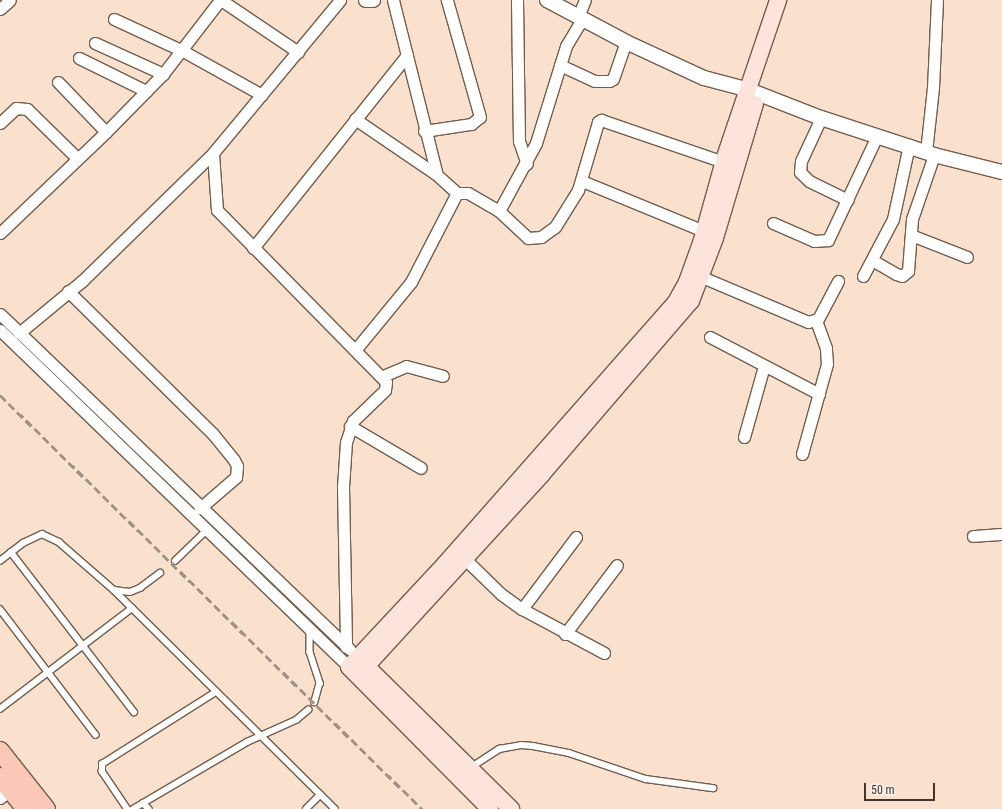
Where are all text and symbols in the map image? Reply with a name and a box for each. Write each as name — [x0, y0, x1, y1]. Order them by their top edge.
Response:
scale bar — [866, 775, 937, 801]
text: 50 m — [871, 783, 895, 797]

